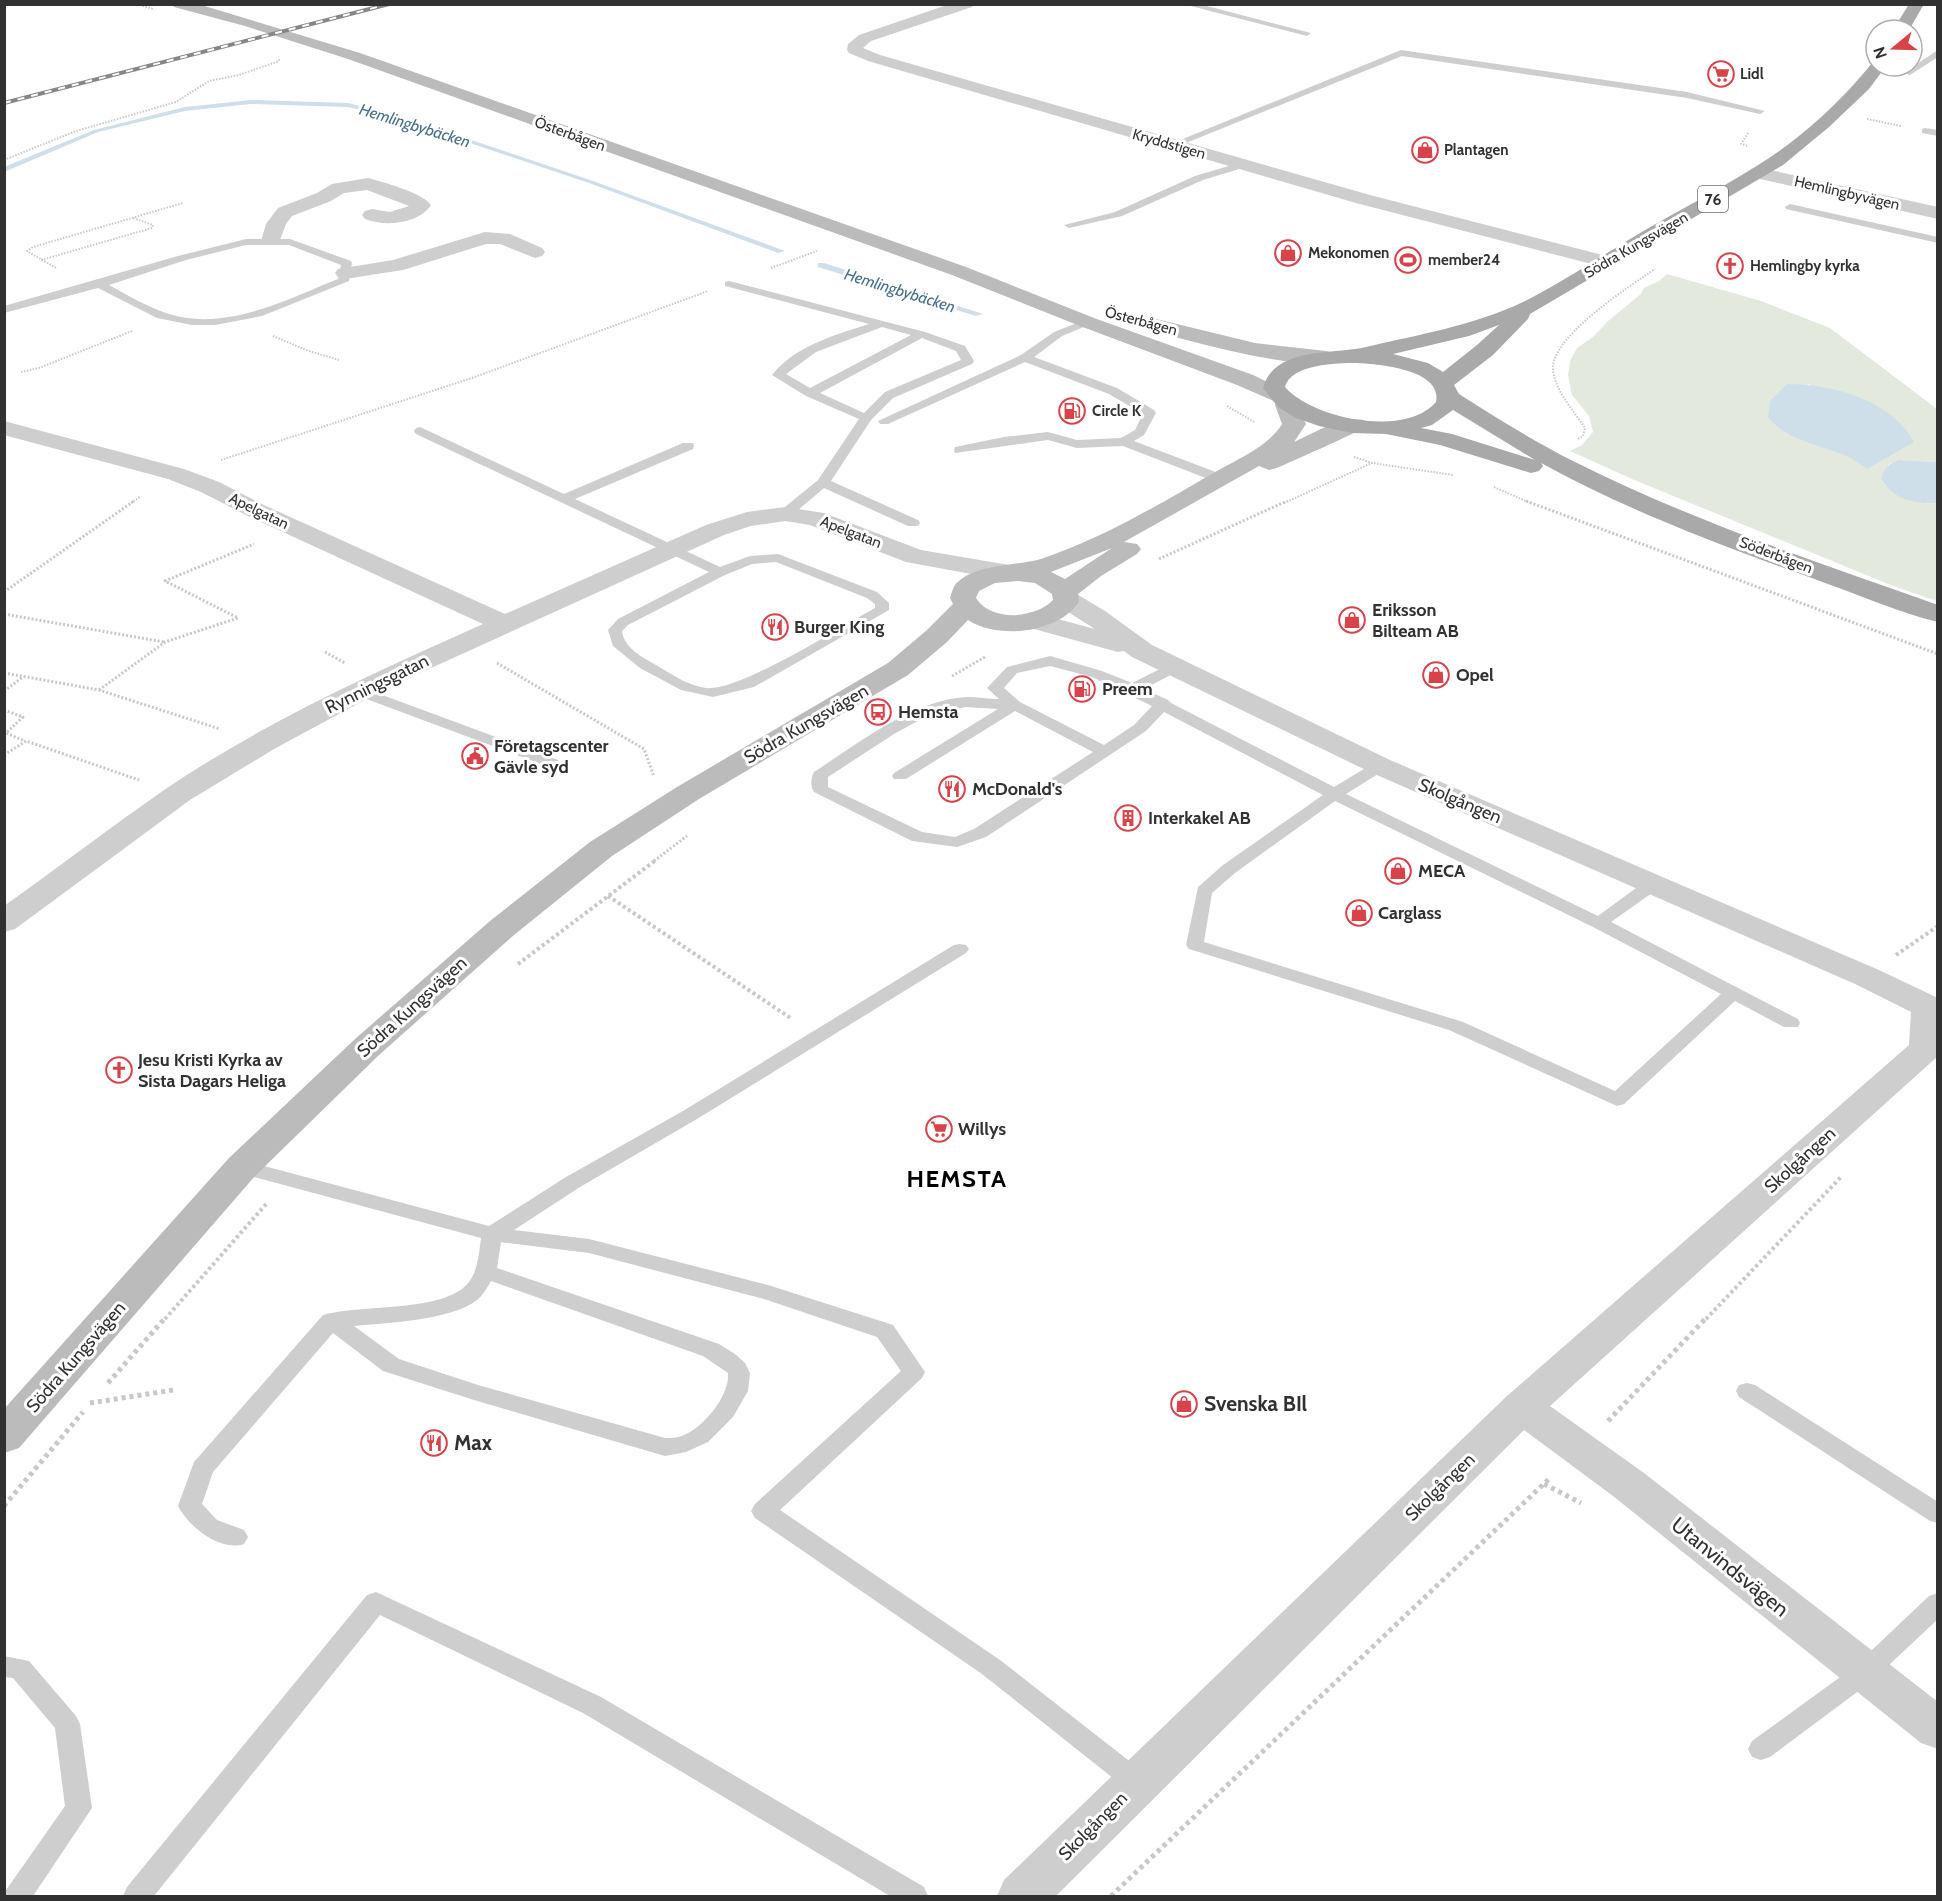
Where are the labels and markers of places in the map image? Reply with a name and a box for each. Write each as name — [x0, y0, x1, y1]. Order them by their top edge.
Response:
supermarket icon: Lidl — [1706, 59, 1736, 89]
place label: Lidl — [1740, 65, 1764, 83]
shop icon: Plantagen — [1410, 135, 1440, 165]
place label: Plantagen — [1444, 141, 1509, 159]
shop icon: Mekonomen — [1273, 238, 1303, 268]
place label: Mekonomen — [1308, 244, 1389, 262]
sports icon: member24 — [1393, 245, 1423, 275]
place label: member24 — [1428, 251, 1500, 269]
church icon: Hemlingby kyrka — [1715, 251, 1745, 281]
place label: Hemlingby kyrka — [1750, 257, 1860, 275]
fuel station icon: Circle K — [1057, 396, 1087, 426]
place label: Circle K — [1092, 402, 1142, 420]
place label: Eriksson Bilteam AB — [1372, 599, 1459, 642]
shop icon: Eriksson Bilteam AB — [1337, 605, 1367, 635]
restaurant icon: Burger King — [760, 612, 790, 642]
place label: Burger King — [794, 616, 884, 638]
shop icon: Opel — [1421, 660, 1451, 690]
place label: Opel — [1456, 664, 1494, 686]
fuel station icon: Preem — [1067, 674, 1097, 704]
place label: Preem — [1102, 678, 1153, 700]
bus stop icon: Hemsta — [863, 697, 893, 727]
place label: Hemsta — [898, 701, 959, 723]
place label: Företagscenter Gävle syd — [494, 735, 609, 778]
public building icon: Företagscenter Gävle syd — [460, 741, 490, 771]
restaurant icon: McDonald's — [937, 774, 967, 804]
place label: McDonald's — [972, 778, 1063, 800]
building icon: Interkakel AB — [1113, 803, 1143, 833]
place label: Interkakel AB — [1148, 807, 1251, 829]
shop icon: MECA — [1383, 856, 1413, 886]
place label: MECA — [1418, 860, 1466, 882]
shop icon: Carglass — [1344, 898, 1374, 928]
place label: Carglass — [1378, 902, 1442, 924]
place label: Jesu Kristi Kyrka av Sista Dagars Heliga — [137, 1049, 286, 1092]
church icon: Jesu Kristi Kyrka av Sista Dagars Heliga — [104, 1055, 134, 1085]
supermarket icon: Willys — [924, 1114, 954, 1144]
place label: Willys — [958, 1118, 1007, 1140]
shop icon: Svenska BIl — [1169, 1389, 1199, 1419]
place label: Svenska BIl — [1204, 1391, 1308, 1416]
restaurant icon: Max — [419, 1428, 449, 1458]
place label: Max — [454, 1430, 493, 1455]

